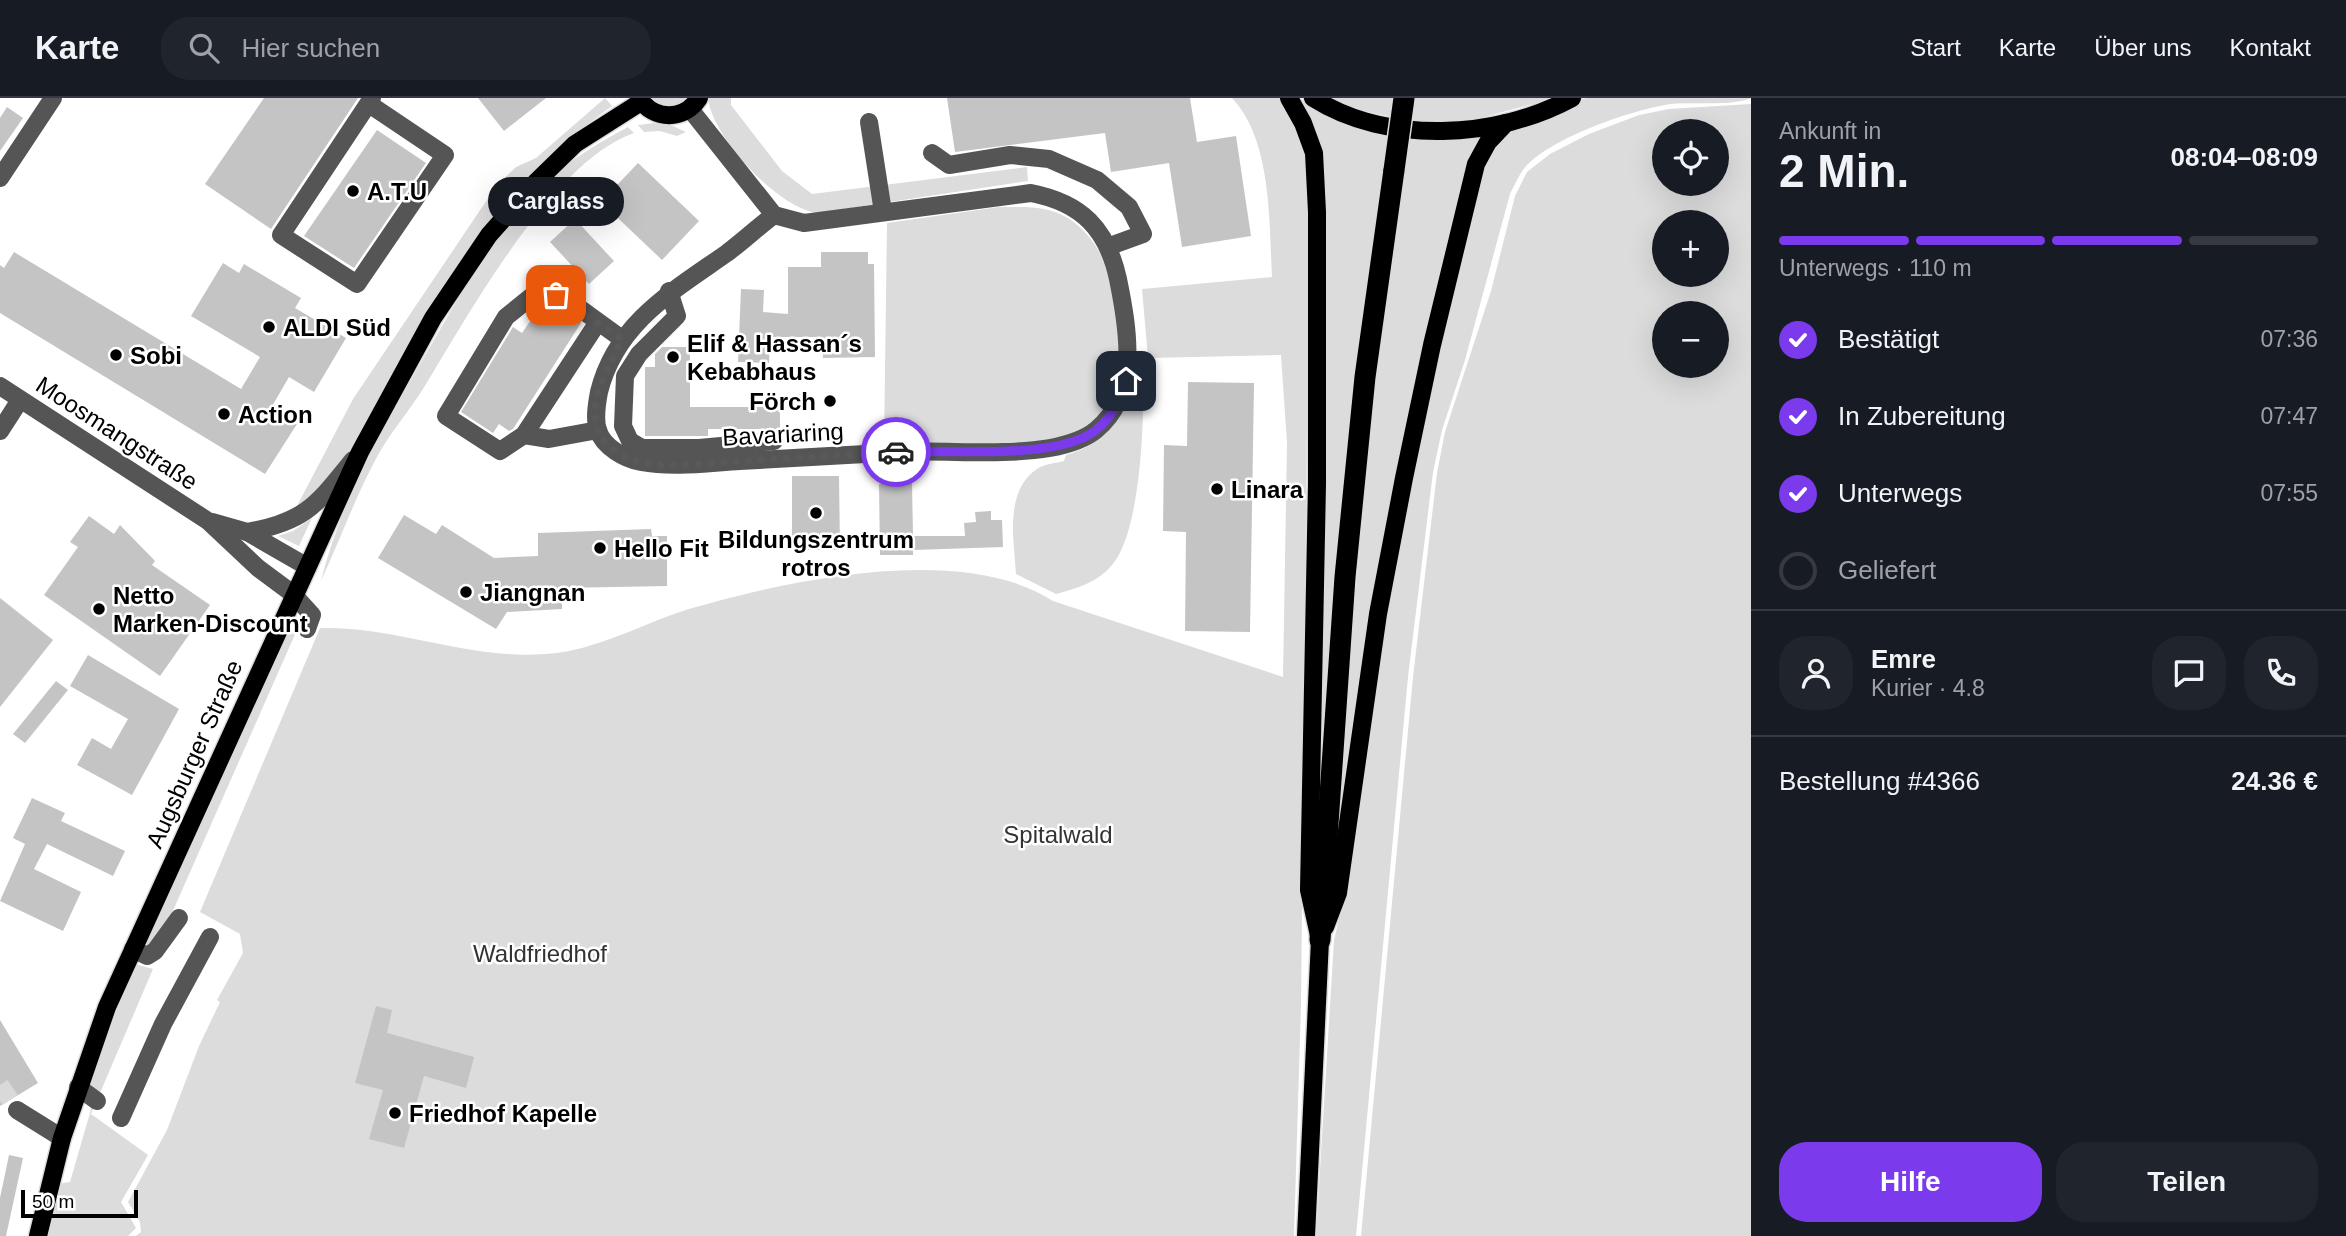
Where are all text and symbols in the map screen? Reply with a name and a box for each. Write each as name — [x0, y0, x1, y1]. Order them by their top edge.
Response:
search box — [161, 17, 651, 80]
text: Karte — [35, 29, 119, 66]
icon: search — [185, 29, 223, 67]
text: Hier suchen — [241, 33, 380, 63]
text: Start — [1910, 34, 1961, 61]
text: Karte — [1999, 34, 2056, 61]
text: Über uns — [2094, 34, 2192, 61]
text: Kontakt — [2230, 34, 2311, 61]
text: Ankunft in — [1779, 118, 1881, 144]
map controls — [1652, 119, 1729, 378]
button: locate — [1652, 119, 1729, 196]
text: 08:04–08:09 — [2171, 142, 2318, 172]
text: 2 Min. — [1779, 145, 1909, 197]
callout: Carglass — [488, 176, 624, 225]
place label: A.T.U — [367, 178, 427, 205]
marker: A.T.U — [345, 183, 361, 199]
text: Carglass — [507, 188, 605, 214]
button: + — [1652, 210, 1729, 287]
text: Unterwegs · 110 m — [1779, 255, 1972, 281]
pin — [526, 265, 586, 325]
icon: bag — [537, 276, 575, 314]
button: − — [1652, 301, 1729, 378]
place label: ALDI Süd — [283, 314, 391, 341]
marker: ALDI Süd — [261, 319, 277, 335]
icon: check — [1779, 321, 1817, 359]
text: Bestätigt — [1838, 324, 1939, 354]
text: 07:36 — [2260, 326, 2318, 352]
place label: Elif & Hassan´s Kebabhaus — [687, 330, 862, 385]
place label: Sobi — [130, 342, 182, 369]
marker: Sobi — [108, 347, 124, 363]
marker: Elif & Hassan´s Kebabhaus — [665, 349, 681, 365]
pin — [1096, 351, 1156, 411]
icon: home — [1107, 362, 1145, 400]
street label: Moosmangstraße — [31, 371, 203, 495]
place label: Förch — [749, 388, 816, 415]
marker: Förch — [822, 393, 838, 409]
icon: check — [1779, 398, 1817, 436]
place label: Action — [238, 401, 313, 428]
text: In Zubereitung — [1838, 401, 2006, 431]
text: 07:47 — [2260, 403, 2318, 429]
marker: Action — [216, 406, 232, 422]
street label: Bavariaring — [722, 417, 844, 451]
courier — [861, 417, 931, 487]
icon: car — [877, 433, 915, 471]
icon: check — [1779, 475, 1817, 513]
place label: Linara — [1231, 476, 1304, 503]
text: Unterwegs — [1838, 478, 1962, 508]
text: 07:55 — [2260, 480, 2318, 506]
marker: Linara — [1209, 481, 1225, 497]
marker: Bildungszentrum rotros — [808, 505, 824, 521]
place label: Bildungszentrum rotros — [718, 526, 914, 581]
place label: Hello Fit — [614, 535, 709, 562]
marker: Hello Fit — [592, 540, 608, 556]
text: Geliefert — [1838, 555, 1936, 585]
place label: Jiangnan — [480, 579, 585, 606]
place label: Netto Marken-Discount — [113, 582, 308, 637]
marker: Jiangnan — [458, 584, 474, 600]
marker: Netto Marken-Discount — [91, 601, 107, 617]
button: person — [1779, 636, 1853, 710]
button: chat — [2152, 636, 2226, 710]
button: phone — [2244, 636, 2318, 710]
text: Emre — [1871, 644, 1936, 674]
street label: Augsburger Straße — [140, 656, 248, 852]
text: Kurier · 4.8 — [1871, 675, 1985, 701]
text: Bestellung #4366 — [1779, 766, 1980, 796]
text: 24.36 € — [2231, 766, 2318, 796]
park label: Spitalwald — [1003, 821, 1113, 848]
park label: Waldfriedhof — [473, 940, 607, 967]
place label: Friedhof Kapelle — [409, 1100, 597, 1127]
marker: Friedhof Kapelle — [387, 1105, 403, 1121]
button: Hilfe — [1779, 1142, 2042, 1222]
button: Teilen — [2056, 1142, 2318, 1222]
scale bar — [21, 1187, 138, 1219]
text: 50 m — [32, 1191, 74, 1212]

